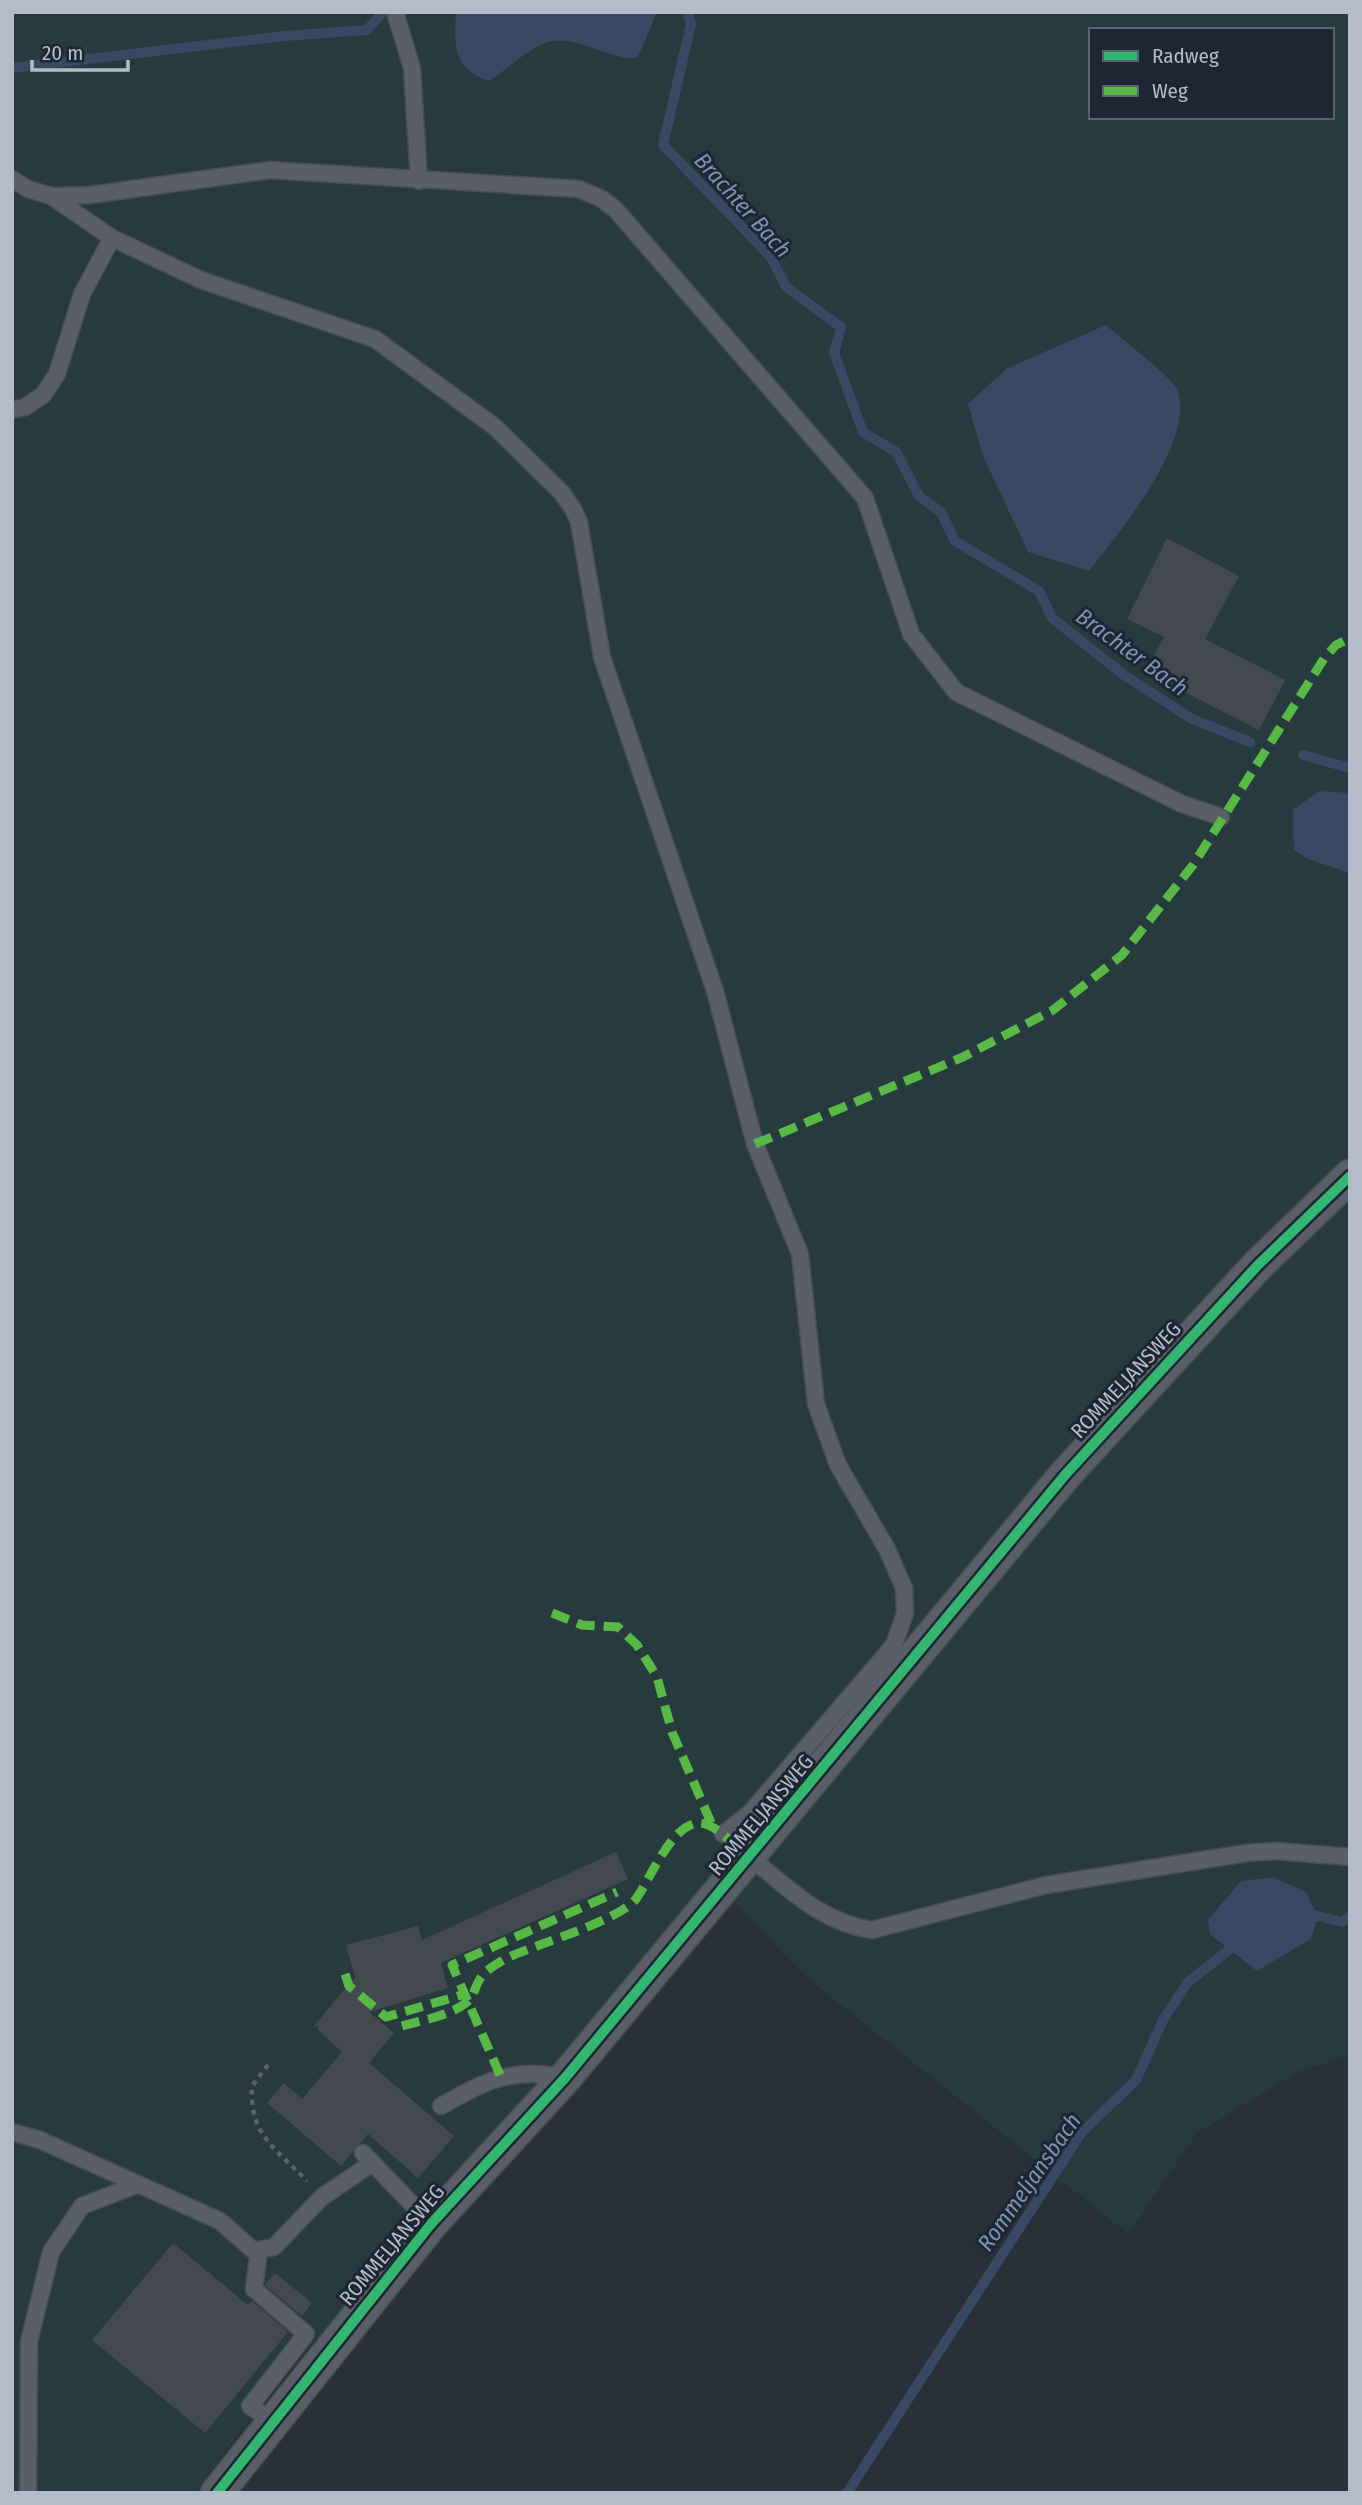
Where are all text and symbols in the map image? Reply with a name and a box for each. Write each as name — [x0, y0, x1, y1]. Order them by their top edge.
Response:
scale bar — [32, 28, 128, 72]
legend — [1089, 28, 1334, 119]
text: 20 m — [42, 40, 83, 66]
text: Radweg — [1152, 43, 1219, 69]
text: Weg — [1152, 78, 1188, 104]
water label: Brachter Bach — [689, 147, 797, 263]
water label: Brachter Bach — [1071, 602, 1193, 702]
street label: ROMMELJANSWEG — [1065, 1316, 1187, 1444]
street label: ROMMELJANSWEG — [703, 1749, 819, 1881]
water label: Rommeljansbach — [971, 2108, 1087, 2256]
street label: ROMMELJANSWEG — [334, 2179, 450, 2311]

